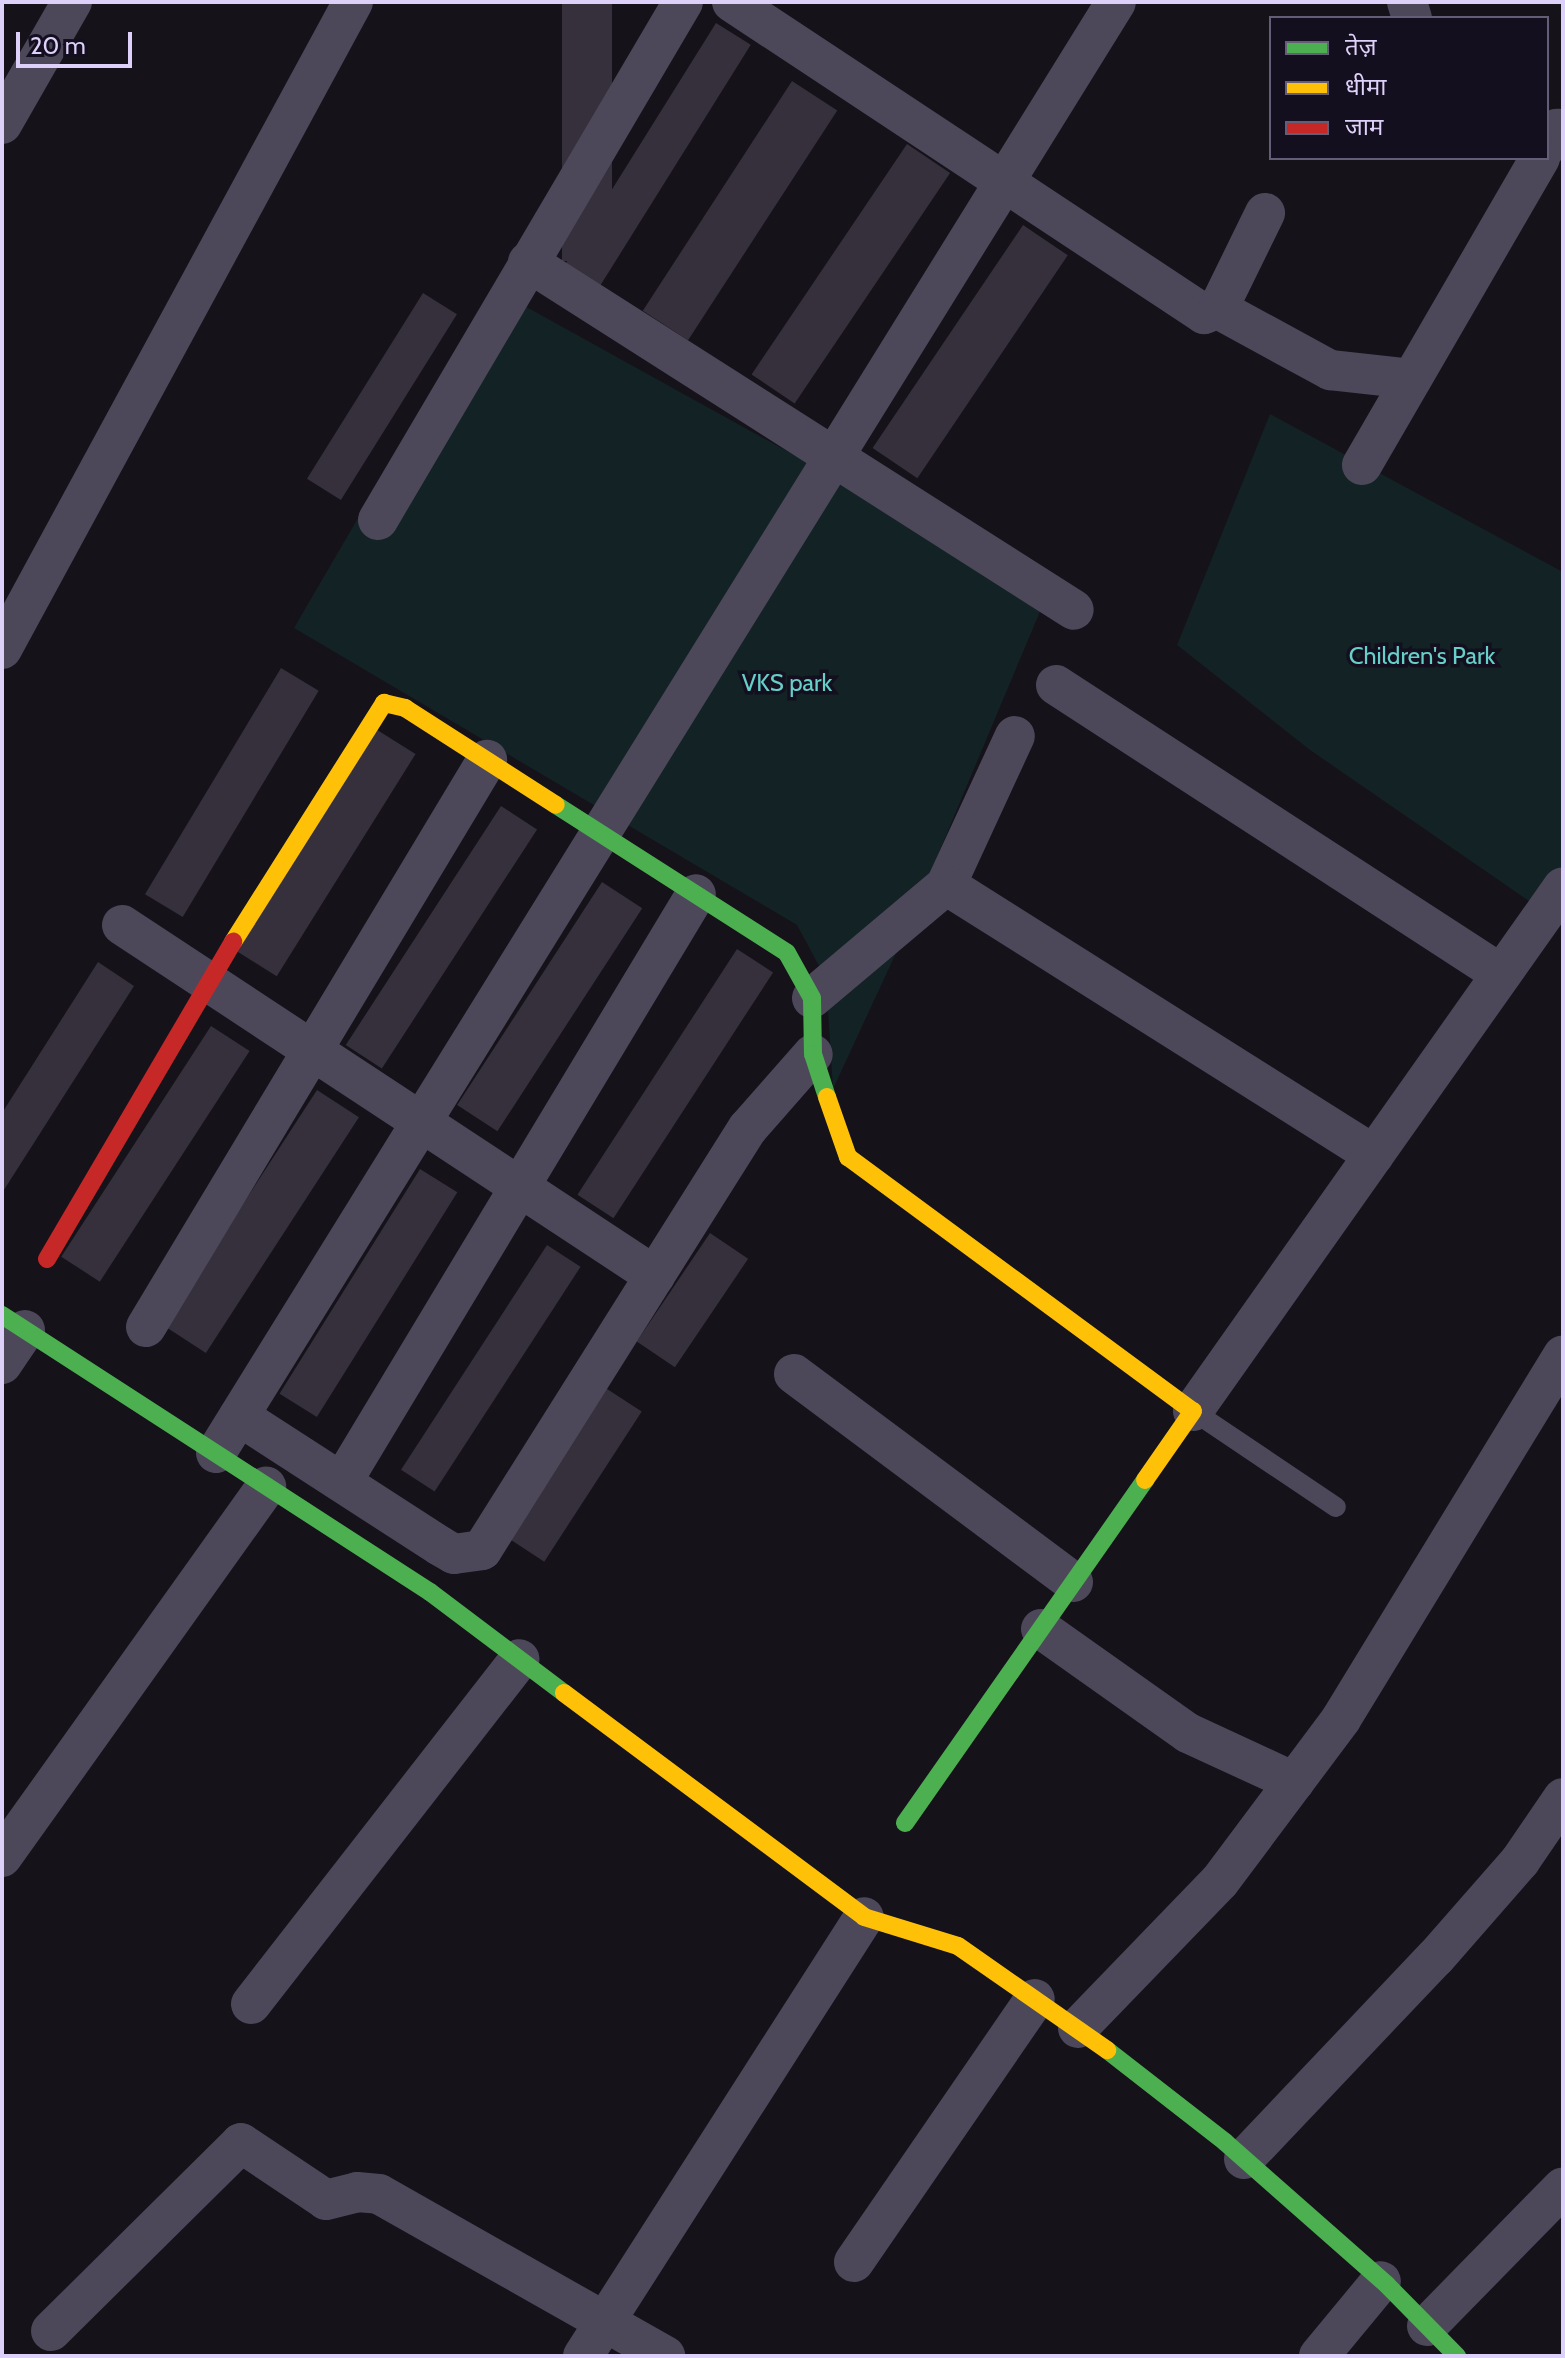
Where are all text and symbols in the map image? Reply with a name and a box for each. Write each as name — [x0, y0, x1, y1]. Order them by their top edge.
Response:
scale bar — [20, 16, 136, 66]
legend — [1269, 16, 1549, 160]
text: 20 m — [30, 31, 86, 60]
text: तेज़ — [1345, 32, 1377, 61]
text: धीमा — [1345, 72, 1387, 101]
text: जाम — [1345, 112, 1383, 141]
park label: Children's Park — [1349, 642, 1495, 670]
park label: VKS park — [742, 669, 832, 697]

